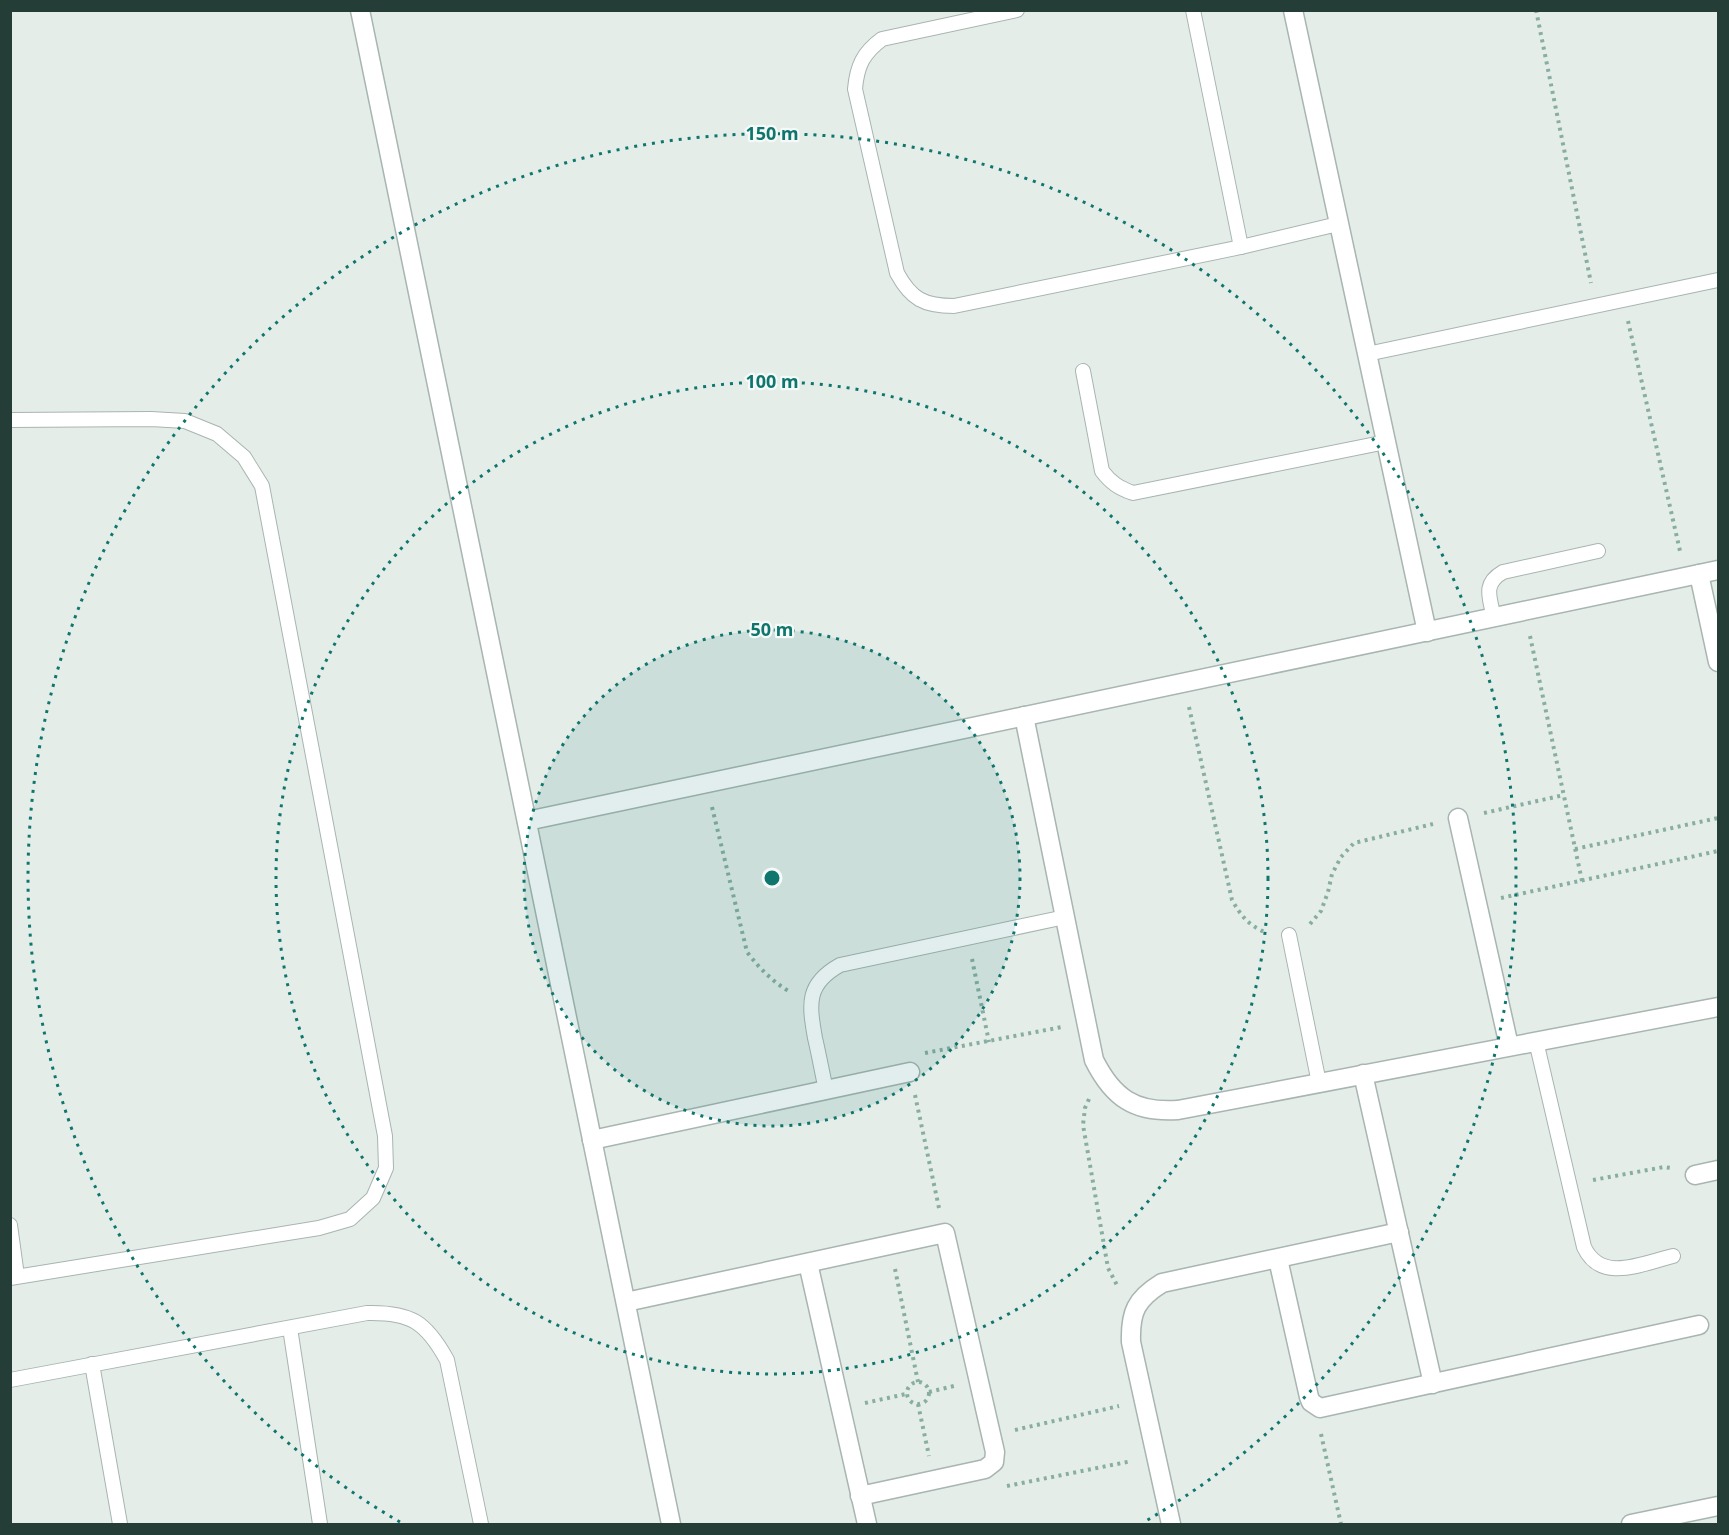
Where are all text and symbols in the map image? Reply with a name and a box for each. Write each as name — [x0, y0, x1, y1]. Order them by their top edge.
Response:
text: 150 m — [745, 121, 799, 145]
text: 100 m — [745, 369, 799, 393]
text: 50 m — [751, 617, 793, 641]
centre of rings — [762, 868, 782, 888]

